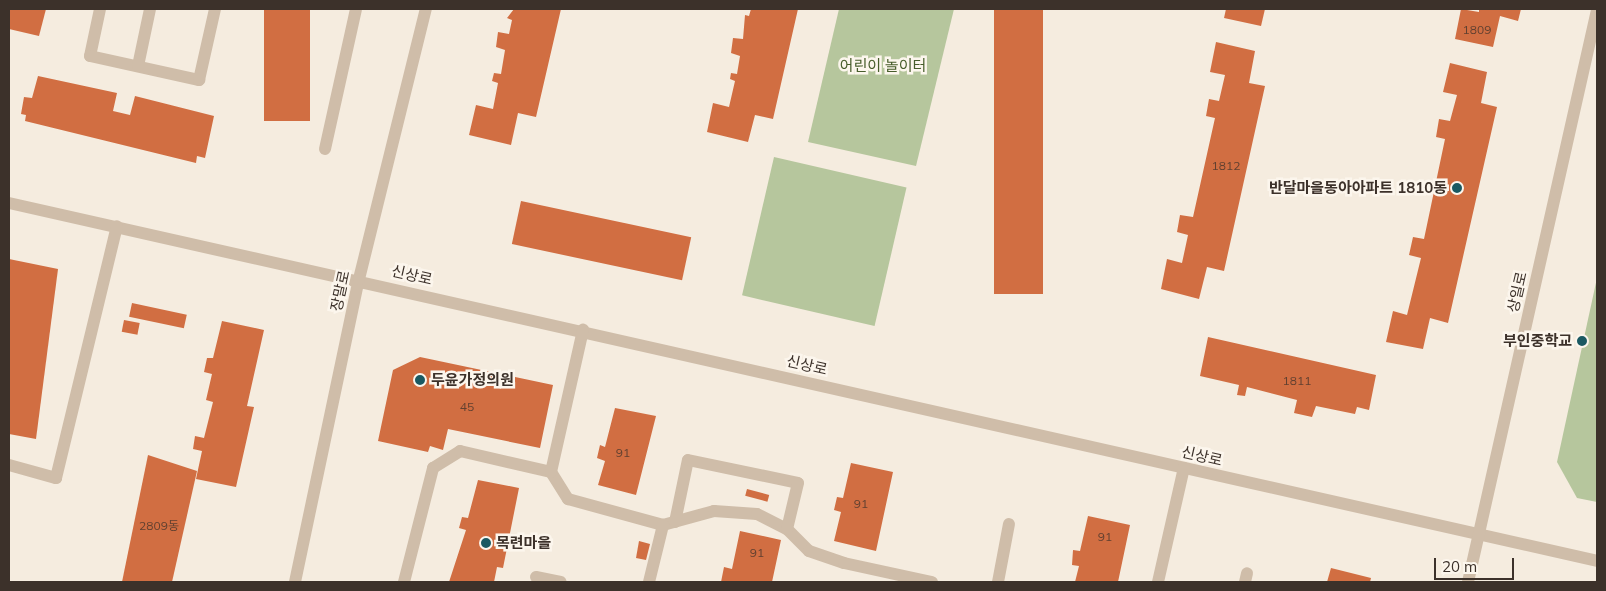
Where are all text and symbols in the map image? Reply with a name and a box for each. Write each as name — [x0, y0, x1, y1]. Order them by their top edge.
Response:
house number: 1809 — [1463, 23, 1491, 37]
park label: 어린이 놀이터 — [840, 57, 926, 75]
house number: 1812 — [1212, 159, 1240, 173]
place label: 반달마을동아아파트 1810동 — [1269, 179, 1447, 197]
marker: 반달마을동아아파트 1810동 — [1451, 182, 1463, 194]
street label: 신상로 — [390, 262, 434, 288]
street label: 장말로 — [327, 269, 353, 313]
street label: 상일로 — [1504, 270, 1530, 314]
place label: 부인중학교 — [1503, 332, 1572, 350]
marker: 부인중학교 — [1576, 335, 1588, 347]
street label: 신상로 — [785, 352, 829, 378]
place label: 두윤가정의원 — [431, 371, 514, 389]
marker: 두윤가정의원 — [413, 373, 427, 387]
house number: 1811 — [1283, 374, 1311, 388]
house number: 45 — [460, 400, 474, 414]
street label: 신상로 — [1180, 443, 1224, 469]
house number: 91 — [616, 446, 630, 460]
house number: 91 — [854, 497, 868, 511]
house number: 2809동 — [139, 519, 179, 533]
house number: 91 — [1098, 530, 1112, 544]
place label: 목련마을 — [496, 534, 551, 552]
marker: 목련마을 — [480, 537, 492, 549]
house number: 91 — [750, 546, 764, 560]
scale bar — [1436, 548, 1516, 580]
text: 20 m — [1442, 557, 1477, 576]

